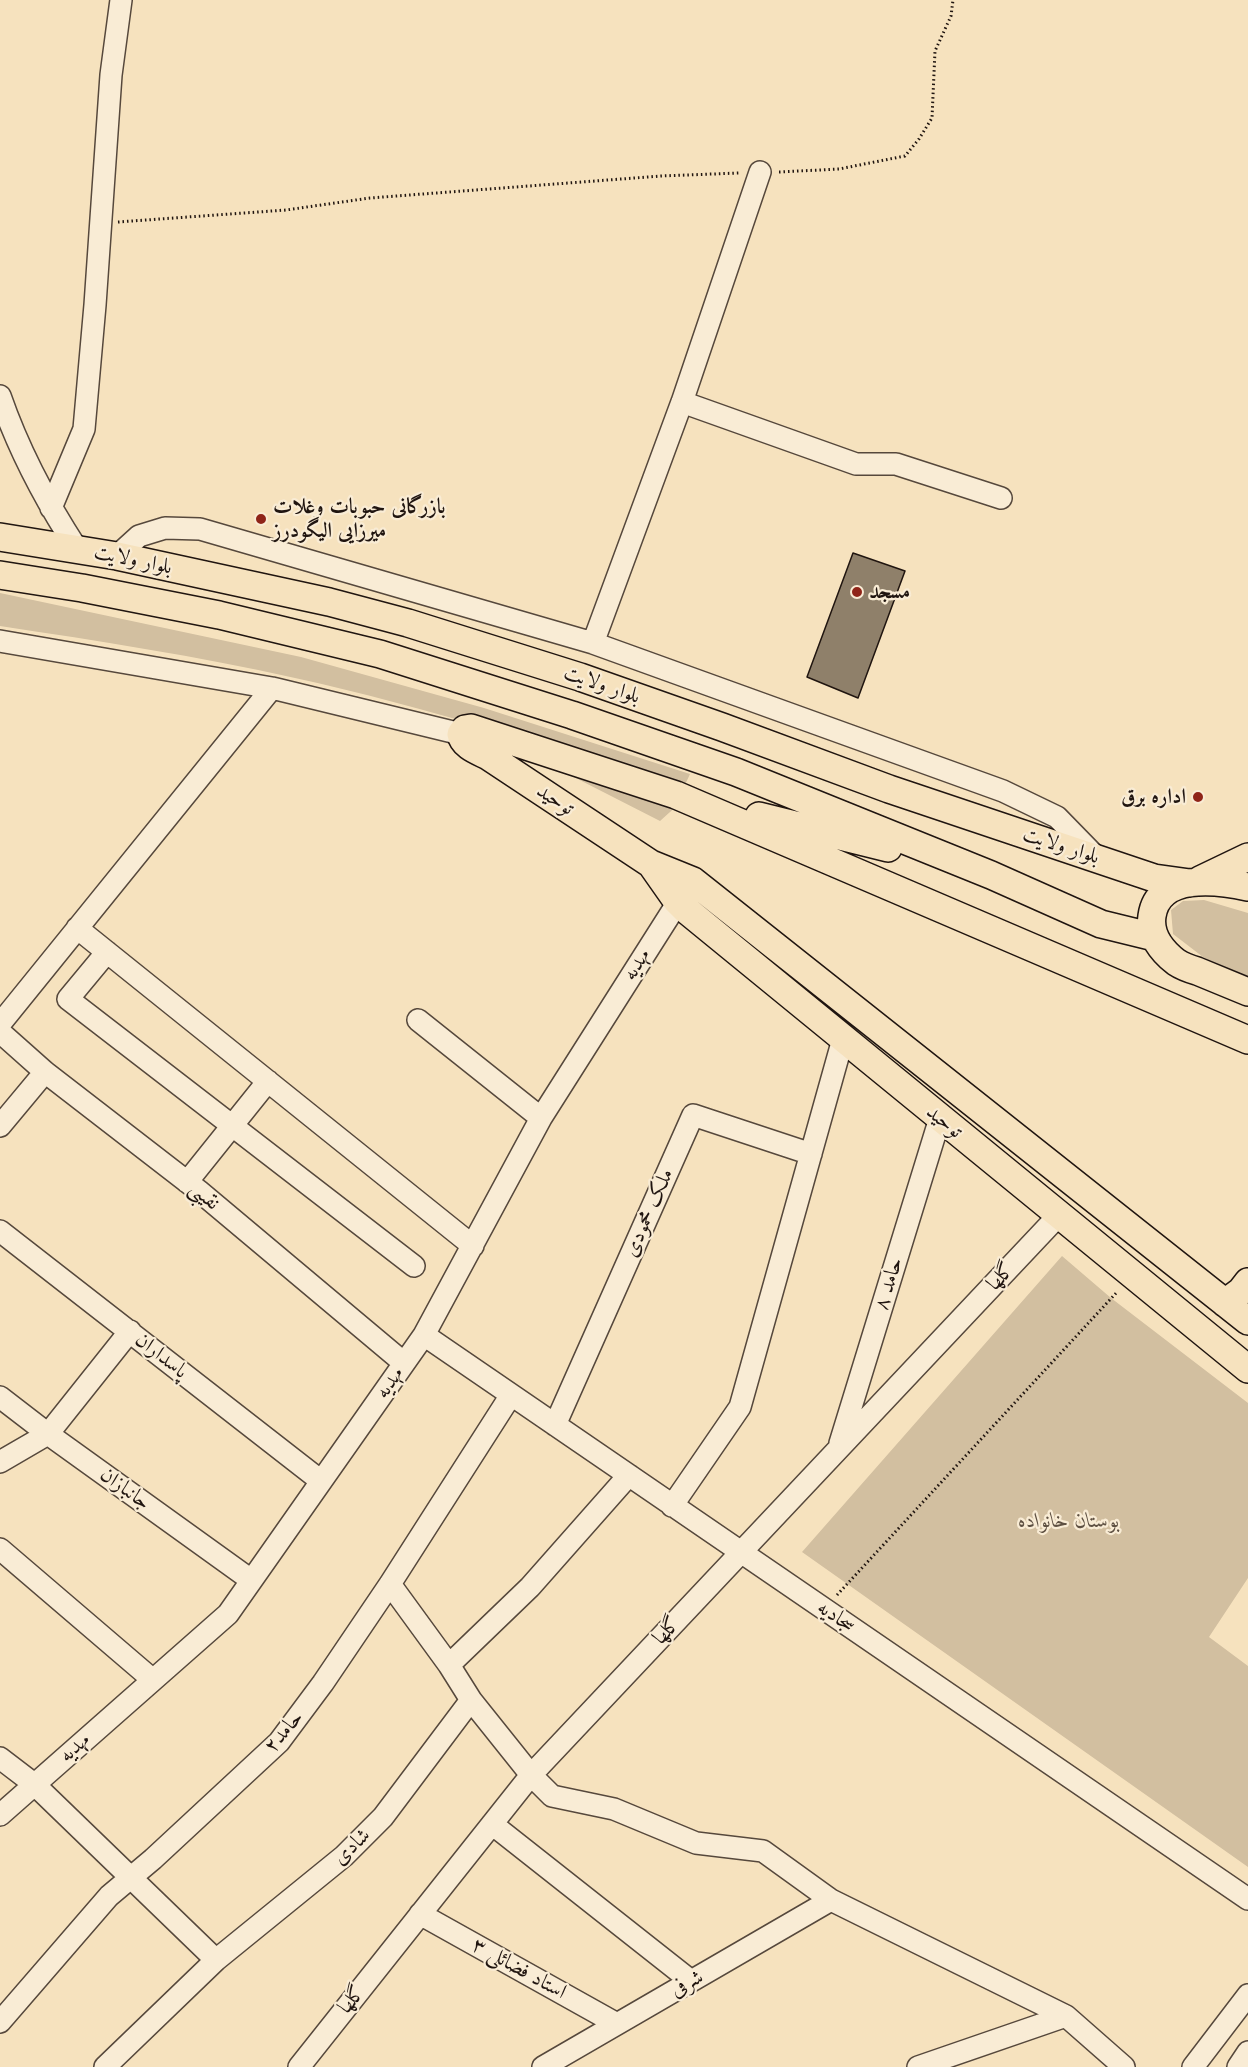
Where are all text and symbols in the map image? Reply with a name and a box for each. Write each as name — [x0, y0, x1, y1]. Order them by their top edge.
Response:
place label: بازرگانی حبوبات وغلات میرزایی الیگودرز — [273, 494, 446, 544]
marker: بازرگانی حبوبات وغلات میرزایی الیگودرز — [254, 512, 268, 526]
street label: بلوار ولایت — [92, 539, 174, 581]
place label: مسجد — [869, 579, 910, 605]
marker: مسجد — [850, 585, 864, 599]
street label: بلوار ولایت — [560, 660, 644, 710]
street label: توحید — [531, 779, 579, 821]
place label: اداره برق — [1121, 784, 1186, 810]
marker: اداره برق — [1191, 790, 1205, 804]
street label: بلوار ولایت — [1019, 822, 1103, 870]
street label: مهدیه — [618, 944, 656, 986]
street label: توحید — [921, 1100, 967, 1144]
street label: ملک محمودی — [618, 1165, 680, 1261]
street label: نقیبی — [184, 1176, 224, 1216]
street label: حامد ۸ — [869, 1255, 909, 1313]
street label: گلها — [982, 1258, 1020, 1296]
street label: پاسداران — [130, 1328, 192, 1384]
street label: مهدیه — [370, 1362, 410, 1404]
street label: جانبازان — [95, 1462, 155, 1516]
park label: بوستان خانواده — [1018, 1508, 1120, 1534]
street label: سجادیه — [812, 1595, 860, 1639]
street label: گلها — [648, 1612, 686, 1650]
street label: حامد۲ — [259, 1706, 309, 1758]
street label: مهدیه — [54, 1728, 96, 1768]
street label: شادی — [328, 1823, 376, 1871]
street label: استاد فضائلی ۳ — [467, 1933, 571, 2005]
street label: شرفی — [666, 1965, 708, 2003]
street label: گلها — [333, 1981, 371, 2019]

